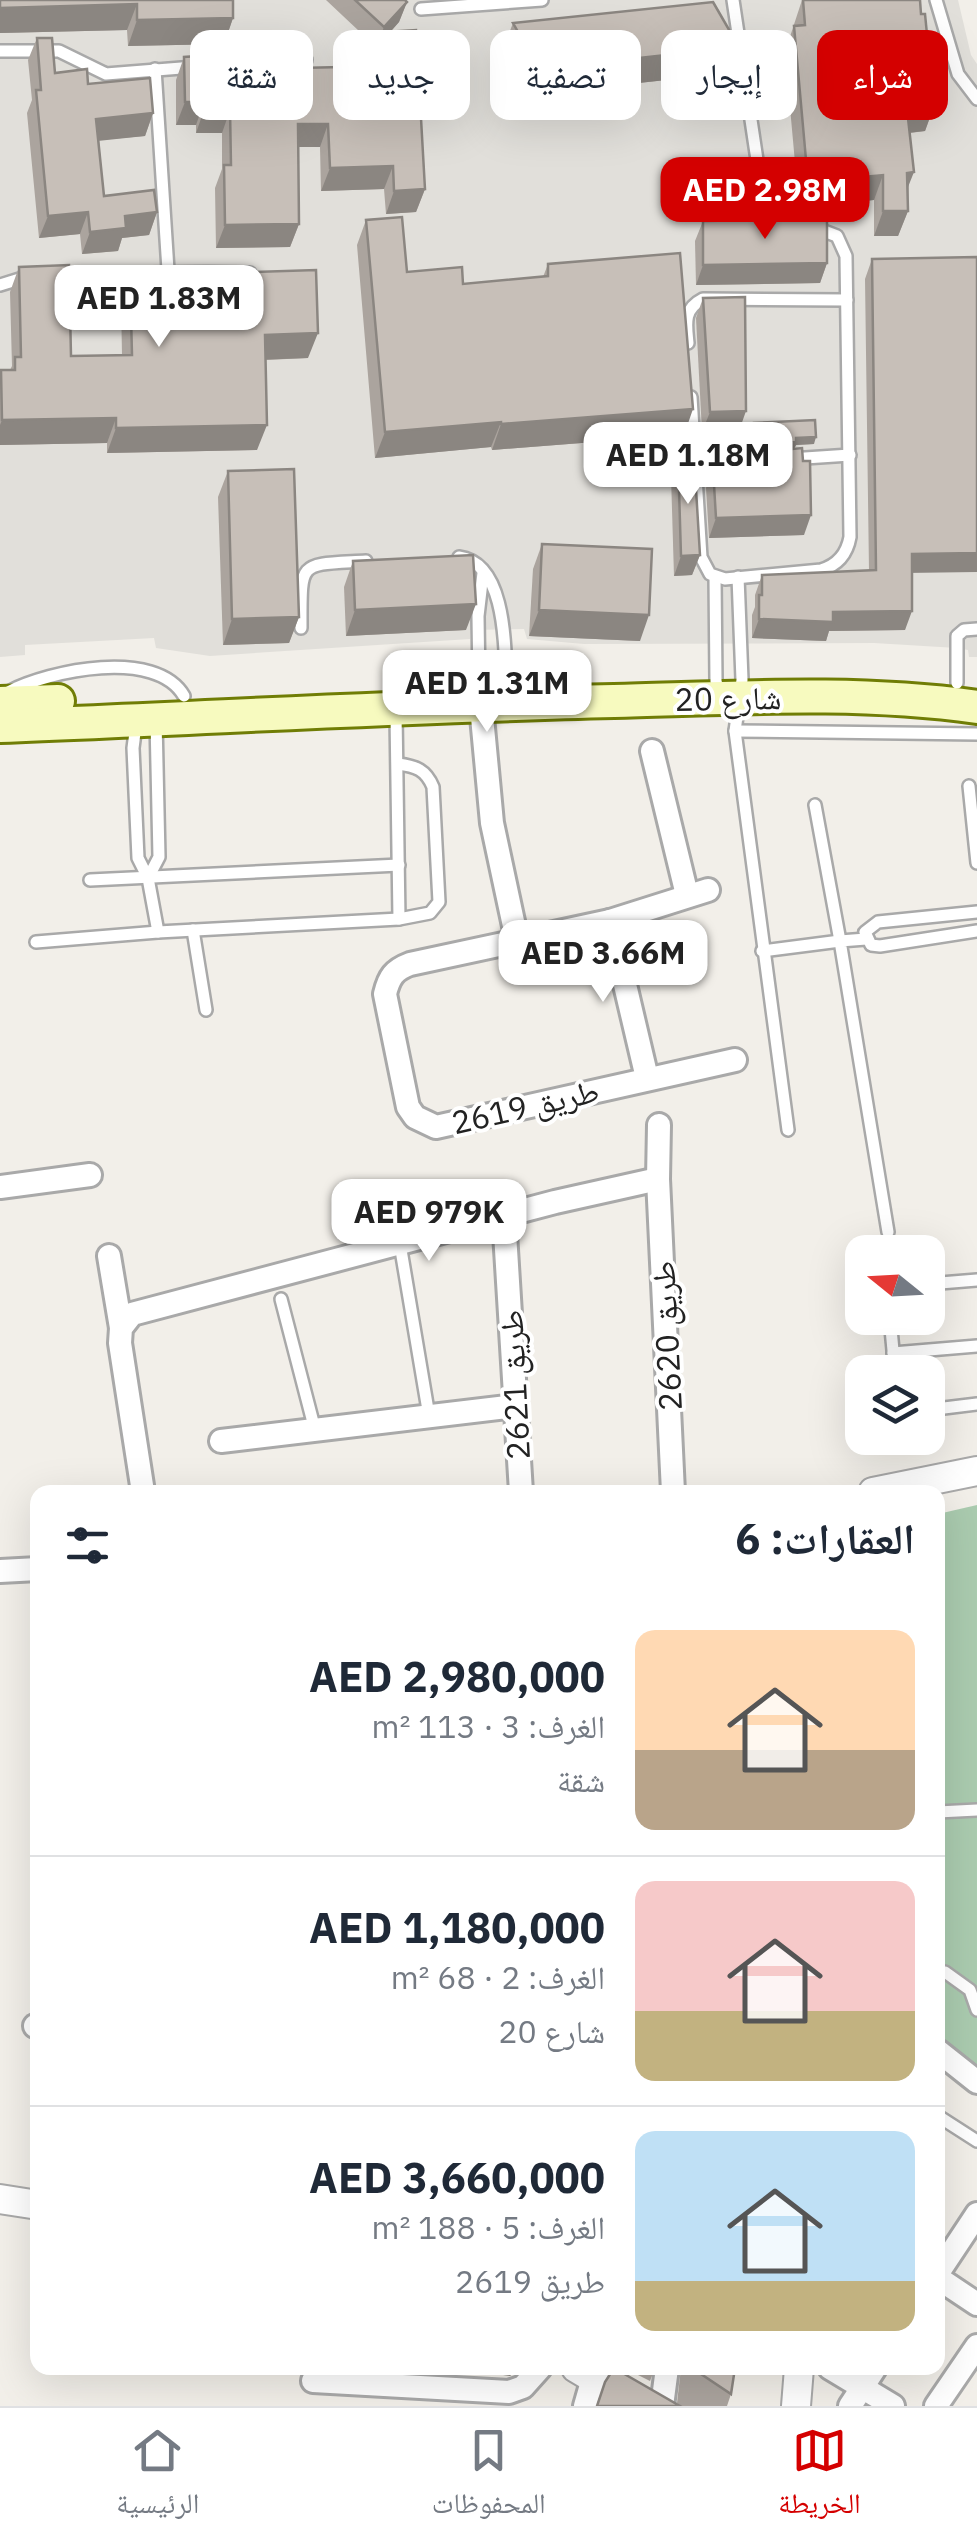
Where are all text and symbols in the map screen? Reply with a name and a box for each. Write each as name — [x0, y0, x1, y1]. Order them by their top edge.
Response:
chip: شقة — [190, 30, 313, 120]
chip: جديد — [333, 30, 470, 120]
chip: تصفية — [490, 30, 641, 120]
chip: إيجار — [661, 30, 797, 120]
chip: شراء — [817, 30, 948, 120]
pin: AED 2.98M — [651, 157, 879, 242]
text: AED 2.98M — [683, 168, 847, 210]
pin: AED 1.83M — [45, 265, 273, 350]
text: AED 1.83M — [77, 276, 241, 318]
pin: AED 1.18M — [574, 422, 802, 507]
text: AED 1.18M — [606, 433, 770, 475]
pin: AED 1.31M — [373, 650, 601, 735]
text: AED 1.31M — [405, 661, 569, 703]
street label: شارع 20 — [674, 676, 782, 720]
pin: AED 3.66M — [489, 920, 717, 1005]
text: AED 3.66M — [521, 931, 685, 973]
street label: طريق 2619 — [447, 1069, 603, 1143]
pin: AED 979K — [326, 1179, 532, 1264]
text: AED 979K — [353, 1190, 505, 1232]
north arrow — [845, 1235, 945, 1335]
map controls — [845, 1235, 945, 1455]
street label: طريق 2620 — [641, 1260, 691, 1412]
street label: طريق 2621 — [489, 1309, 539, 1461]
button: layers — [845, 1355, 945, 1455]
text: العقارات: 6 — [735, 1511, 915, 1566]
icon: filters — [60, 1518, 115, 1573]
text: AED 2,980,000 — [309, 1649, 605, 1704]
icon: home — [715, 1670, 835, 1790]
text: الغرف: 3 · 113 m² — [371, 1705, 605, 1747]
text: شقة — [557, 1759, 605, 1801]
text: AED 1,180,000 — [309, 1900, 605, 1955]
icon: home — [715, 1921, 835, 2041]
text: الغرف: 2 · 68 m² — [391, 1956, 605, 1998]
text: شارع 20 — [498, 2010, 605, 2052]
text: AED 3,660,000 — [309, 2150, 605, 2205]
icon: home — [715, 2171, 835, 2291]
text: الغرف: 5 · 188 m² — [371, 2206, 605, 2248]
text: طريق 2619 — [455, 2260, 605, 2302]
tab: الرئيسية — [116, 2423, 199, 2531]
tab: المحفوظات — [432, 2423, 546, 2531]
tab: الخريطة — [778, 2423, 861, 2531]

